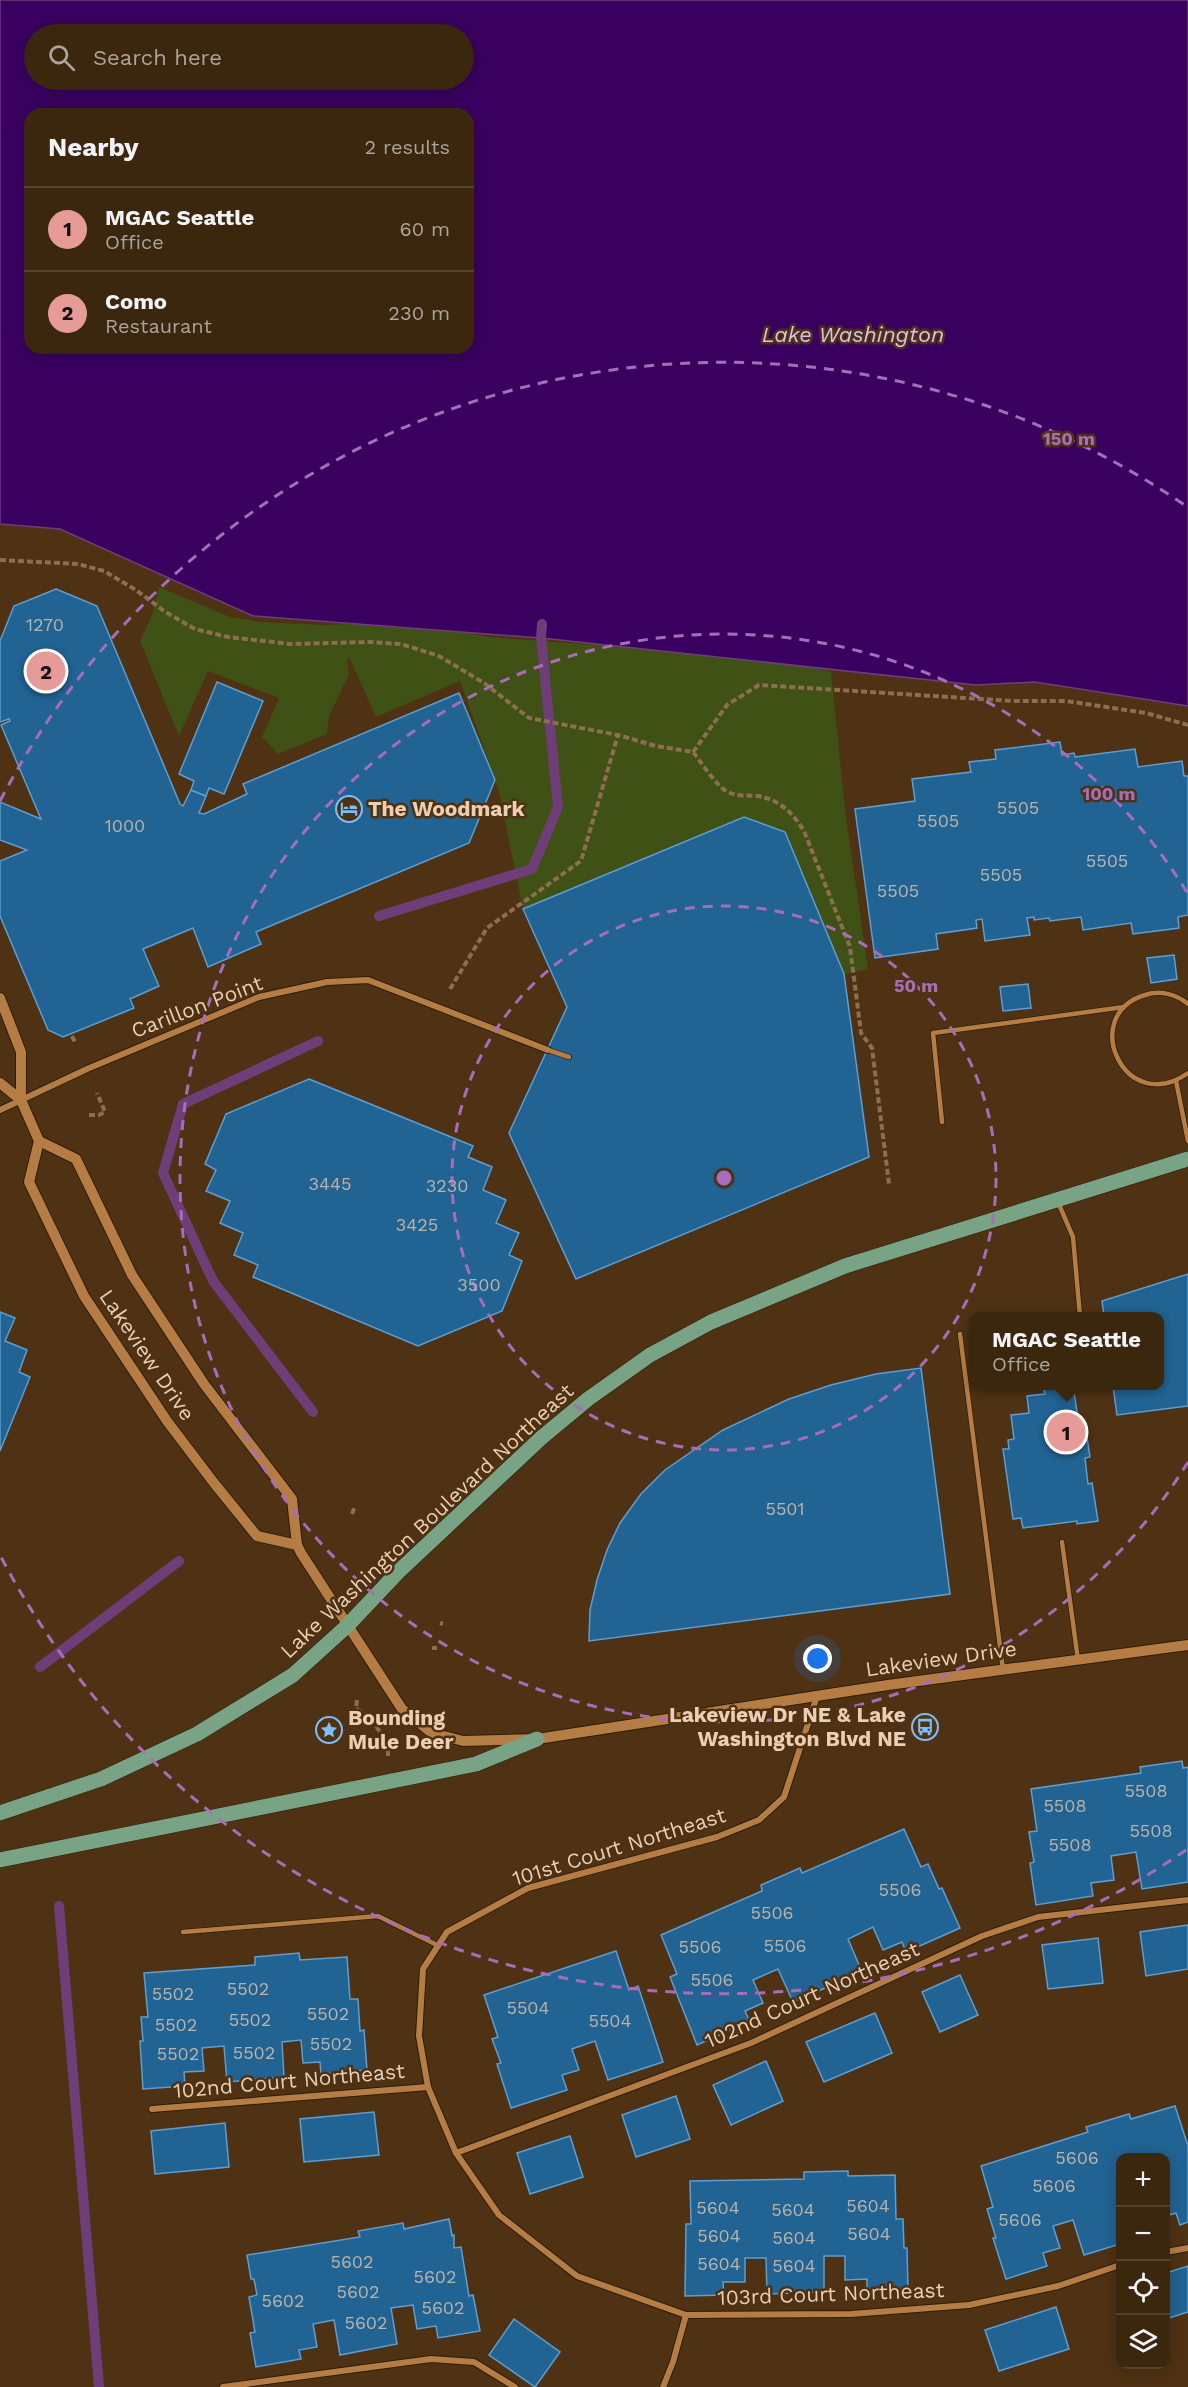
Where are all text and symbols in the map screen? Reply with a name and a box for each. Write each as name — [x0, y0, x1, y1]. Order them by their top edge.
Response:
search box — [24, 24, 474, 90]
icon: search — [45, 41, 78, 74]
text: Search here — [93, 45, 222, 70]
text: Nearby — [48, 132, 139, 162]
text: 2 results — [365, 135, 450, 159]
text: MGAC Seattle — [105, 205, 254, 230]
text: 1 — [63, 217, 72, 241]
text: 60 m — [400, 217, 450, 241]
text: Office — [105, 230, 164, 254]
text: Como — [105, 289, 167, 314]
text: 2 — [62, 301, 73, 325]
text: 230 m — [388, 301, 450, 325]
text: Restaurant — [105, 314, 212, 338]
water label: Lake Washington — [762, 322, 944, 347]
text: 150 m — [1043, 428, 1095, 449]
house number: 1270 — [26, 614, 64, 635]
pin: 2 — [26, 648, 66, 694]
text: 100 m — [1082, 783, 1136, 804]
hotel icon: The Woodmark — [334, 794, 364, 824]
place label: The Woodmark — [368, 796, 525, 821]
house number: 5505 — [997, 797, 1039, 818]
house number: 5505 — [917, 810, 959, 831]
house number: 1000 — [105, 815, 145, 836]
house number: 5505 — [1086, 850, 1128, 871]
house number: 5505 — [980, 864, 1022, 885]
house number: 5505 — [877, 880, 919, 901]
street label: Carillon Point — [128, 970, 266, 1043]
text: 50 m — [894, 975, 938, 996]
centre of rings — [714, 1168, 734, 1188]
house number: 3445 — [309, 1173, 351, 1194]
house number: 3230 — [426, 1175, 468, 1196]
house number: 3425 — [396, 1214, 438, 1235]
house number: 3500 — [457, 1274, 501, 1295]
street label: Lakeview Drive — [94, 1284, 200, 1425]
popup — [969, 1312, 1164, 1390]
text: MGAC Seattle — [992, 1327, 1141, 1352]
text: Office — [992, 1352, 1051, 1376]
street label: Lake Washington Boulevard Northeast — [275, 1378, 578, 1663]
pin: 1 — [1046, 1410, 1086, 1454]
house number: 5501 — [765, 1498, 805, 1519]
street label: Lakeview Drive — [864, 1636, 1018, 1682]
your location — [803, 1644, 832, 1673]
place label: Lakeview Dr NE & Lake Washington Blvd NE — [669, 1702, 906, 1751]
place label: Bounding Mule Deer — [348, 1705, 454, 1754]
bus stop icon: Lakeview Dr NE & Lake Washington Blvd NE — [910, 1712, 940, 1742]
place icon: Bounding Mule Deer — [314, 1715, 344, 1745]
house number: 5508 — [1124, 1780, 1168, 1801]
house number: 5508 — [1043, 1795, 1087, 1816]
street label: 101st Court Northeast — [509, 1802, 729, 1891]
house number: 5508 — [1129, 1820, 1173, 1841]
house number: 5508 — [1048, 1834, 1092, 1855]
house number: 5506 — [878, 1879, 922, 1900]
house number: 5506 — [750, 1902, 794, 1923]
house number: 5506 — [763, 1935, 807, 1956]
house number: 5506 — [678, 1936, 722, 1957]
street label: 102nd Court Northeast — [701, 1936, 923, 2053]
house number: 5506 — [690, 1969, 734, 1990]
house number: 5502 — [227, 1978, 269, 1999]
house number: 5502 — [152, 1983, 194, 2004]
house number: 5504 — [506, 1997, 550, 2018]
house number: 5502 — [307, 2003, 349, 2024]
house number: 5502 — [229, 2009, 271, 2030]
house number: 5504 — [588, 2010, 632, 2031]
house number: 5502 — [155, 2014, 197, 2035]
house number: 5502 — [310, 2033, 352, 2054]
house number: 5502 — [233, 2042, 275, 2063]
house number: 5502 — [157, 2043, 199, 2064]
street label: 102nd Court Northeast — [172, 2058, 406, 2103]
house number: 5606 — [1055, 2147, 1099, 2168]
map controls — [1116, 2153, 1170, 2369]
button: + — [1116, 2153, 1170, 2207]
house number: 5606 — [1032, 2175, 1076, 2196]
house number: 5604 — [846, 2195, 890, 2216]
house number: 5604 — [696, 2197, 740, 2218]
house number: 5604 — [771, 2199, 815, 2220]
button: − — [1116, 2207, 1170, 2261]
house number: 5606 — [998, 2209, 1042, 2230]
house number: 5604 — [847, 2223, 891, 2244]
house number: 5604 — [697, 2225, 741, 2246]
house number: 5604 — [772, 2227, 816, 2248]
house number: 5602 — [330, 2251, 374, 2272]
house number: 5604 — [697, 2253, 741, 2274]
house number: 5604 — [772, 2255, 816, 2276]
button: locate — [1116, 2261, 1170, 2315]
house number: 5602 — [413, 2266, 457, 2287]
street label: 103rd Court Northeast — [717, 2277, 945, 2310]
house number: 5602 — [336, 2281, 380, 2302]
house number: 5602 — [261, 2290, 305, 2311]
house number: 5602 — [421, 2297, 465, 2318]
house number: 5602 — [344, 2312, 388, 2333]
button: layers — [1116, 2315, 1170, 2369]

